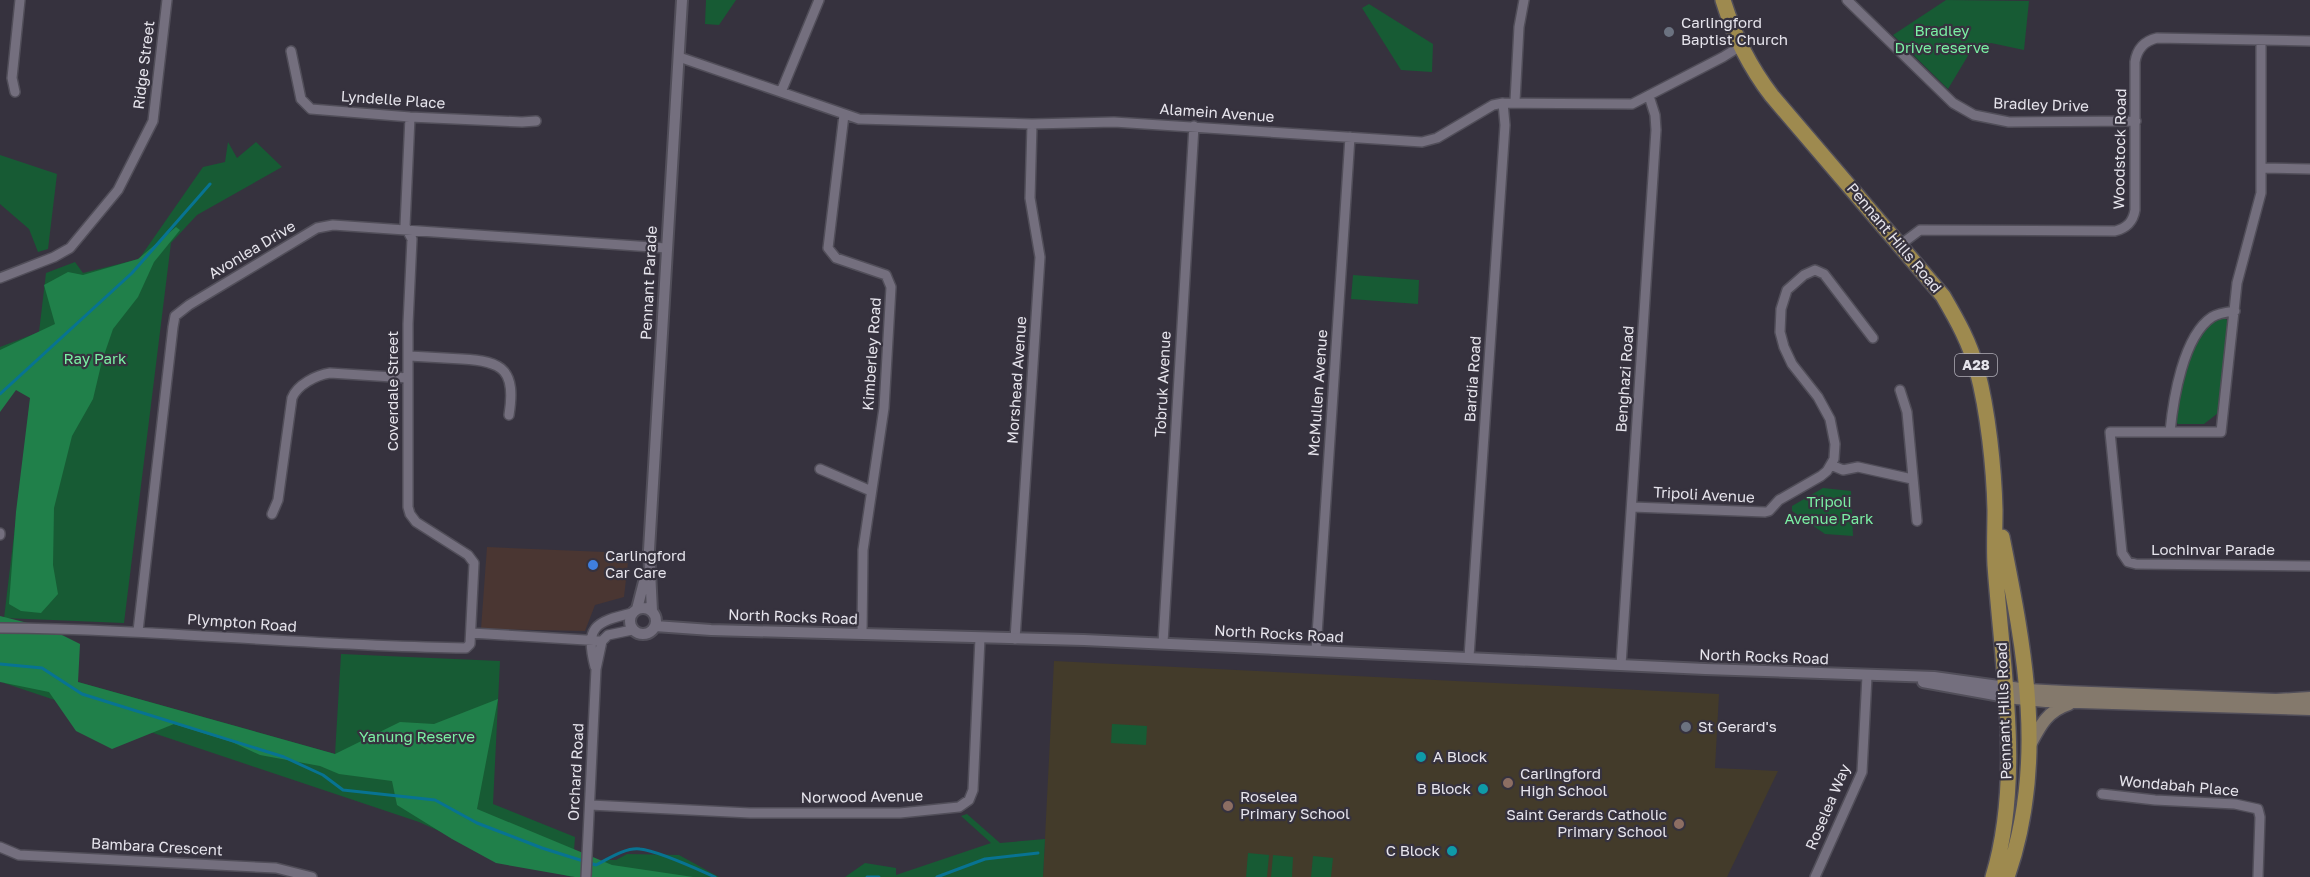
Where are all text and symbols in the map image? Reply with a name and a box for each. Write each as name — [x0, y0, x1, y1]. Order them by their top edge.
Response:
place label: Carlingford Baptist Church — [1681, 13, 1788, 48]
street label: Ridge Street — [129, 19, 157, 110]
park label: Bradley Drive reserve — [1894, 21, 1990, 56]
marker: Carlingford Baptist Church — [1662, 25, 1676, 39]
street label: Lyndelle Place — [340, 86, 446, 112]
street label: Woodstock Road — [2109, 88, 2129, 210]
street label: Bradley Drive — [1993, 93, 2090, 115]
street label: Alamein Avenue — [1159, 99, 1275, 125]
street label: Pennant Hills Road — [1844, 179, 1946, 296]
street label: Avonlea Drive — [205, 216, 298, 282]
street label: Pennant Parade — [636, 225, 660, 341]
street label: Kimberley Road — [858, 297, 884, 411]
street label: Morshead Avenue — [1003, 315, 1029, 444]
street label: Benghazi Road — [1611, 325, 1637, 433]
street label: McMullen Avenue — [1304, 329, 1330, 457]
street label: Tobruk Avenue — [1150, 330, 1174, 437]
street label: Coverdale Street — [383, 331, 401, 451]
street label: Bardia Road — [1460, 335, 1484, 423]
park label: Ray Park — [64, 349, 127, 367]
road number: A28 — [1955, 354, 1997, 376]
street label: Tripoli Avenue — [1653, 482, 1756, 506]
park label: Tripoli Avenue Park — [1784, 492, 1874, 527]
street label: Lochinvar Parade — [2151, 540, 2275, 558]
place label: Carlingford Car Care — [605, 546, 686, 581]
marker: Carlingford Car Care — [586, 558, 600, 572]
street label: North Rocks Road — [728, 605, 858, 627]
street label: Plympton Road — [187, 609, 298, 635]
street label: North Rocks Road — [1214, 621, 1344, 645]
street label: Pennant Hills Road — [1992, 642, 2014, 780]
street label: North Rocks Road — [1699, 645, 1829, 667]
place label: St Gerard's — [1698, 717, 1777, 735]
marker: St Gerard's — [1679, 720, 1693, 734]
street label: Orchard Road — [563, 722, 587, 821]
park label: Yanung Reserve — [359, 727, 475, 745]
place label: A Block — [1433, 747, 1488, 765]
marker: A Block — [1414, 750, 1428, 764]
street label: Roselea Way — [1801, 760, 1854, 852]
place label: Carlingford High School — [1520, 764, 1608, 799]
street label: Wondabah Place — [2118, 771, 2240, 799]
marker: Carlingford High School — [1501, 776, 1515, 790]
place label: B Block — [1417, 779, 1472, 797]
marker: B Block — [1476, 782, 1490, 796]
street label: Norwood Avenue — [801, 786, 924, 806]
place label: Roselea Primary School — [1240, 787, 1350, 822]
marker: Roselea Primary School — [1221, 799, 1235, 813]
place label: Saint Gerards Catholic Primary School — [1506, 805, 1667, 840]
marker: Saint Gerards Catholic Primary School — [1672, 817, 1686, 831]
street label: Bambara Crescent — [91, 834, 223, 858]
place label: C Block — [1386, 841, 1441, 859]
marker: C Block — [1445, 844, 1459, 858]

